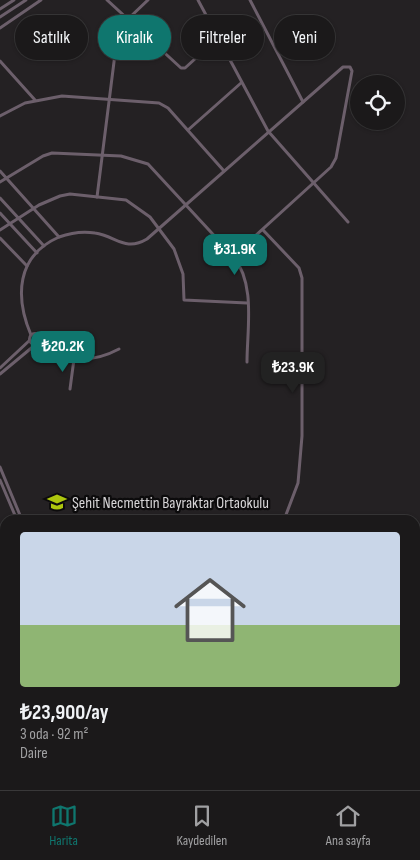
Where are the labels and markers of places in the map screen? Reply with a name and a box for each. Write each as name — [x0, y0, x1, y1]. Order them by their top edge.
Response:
pin: ₺31.9K — [194, 234, 276, 276]
pin: ₺20.2K — [22, 330, 104, 373]
pin: ₺23.9K — [252, 352, 334, 394]
school or university icon: Şehit Necmettin Bayraktar Ortaokulu — [46, 491, 68, 513]
place label: Şehit Necmettin Bayraktar Ortaokulu — [72, 494, 269, 513]

